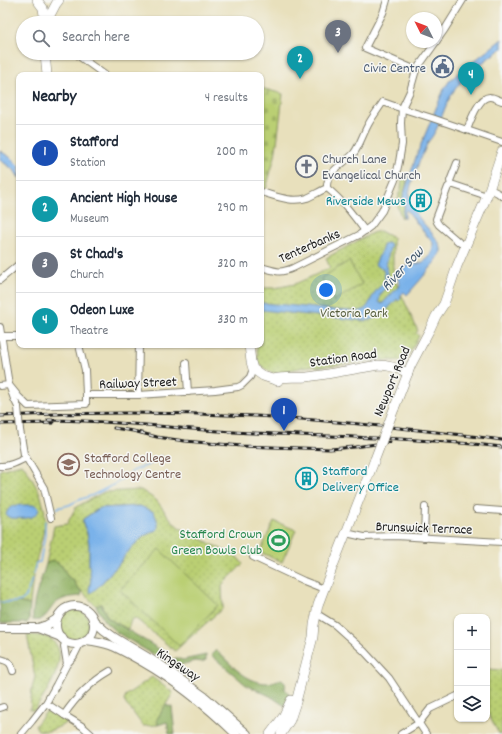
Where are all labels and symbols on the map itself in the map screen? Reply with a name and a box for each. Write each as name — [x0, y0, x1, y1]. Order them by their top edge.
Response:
north arrow — [406, 12, 442, 48]
pin: 3 — [325, 20, 351, 53]
pin: 2 — [287, 46, 313, 79]
public building icon: Civic Centre — [429, 54, 455, 80]
place label: Civic Centre — [363, 59, 426, 79]
pin: 4 — [458, 62, 484, 95]
place label: Church Lane Evangelical Church — [322, 150, 421, 186]
church icon: Church Lane Evangelical Church — [293, 153, 319, 179]
building icon: Riverside Mews — [408, 187, 434, 213]
place label: Riverside Mews — [326, 192, 406, 212]
street label: Tenterbanks — [276, 224, 344, 269]
water label: River Sow — [377, 241, 431, 297]
your location — [316, 280, 336, 300]
park label: Victoria Park — [320, 304, 388, 324]
street label: Station Road — [308, 344, 378, 374]
street label: Newport Road — [369, 344, 417, 420]
street label: Railway Street — [99, 373, 177, 395]
pin: 1 — [271, 398, 297, 431]
place label: Stafford College Technology Centre — [84, 449, 181, 485]
school or university icon: Stafford College Technology Centre — [55, 452, 81, 478]
place label: Stafford Delivery Office — [322, 462, 399, 498]
building icon: Stafford Delivery Office — [293, 465, 319, 491]
street label: Brunswick Terrace — [375, 517, 473, 541]
place label: Stafford Crown Green Bowls Club — [171, 525, 262, 561]
sports icon: Stafford Crown Green Bowls Club — [265, 528, 291, 554]
street label: Kingsway — [152, 644, 204, 688]

